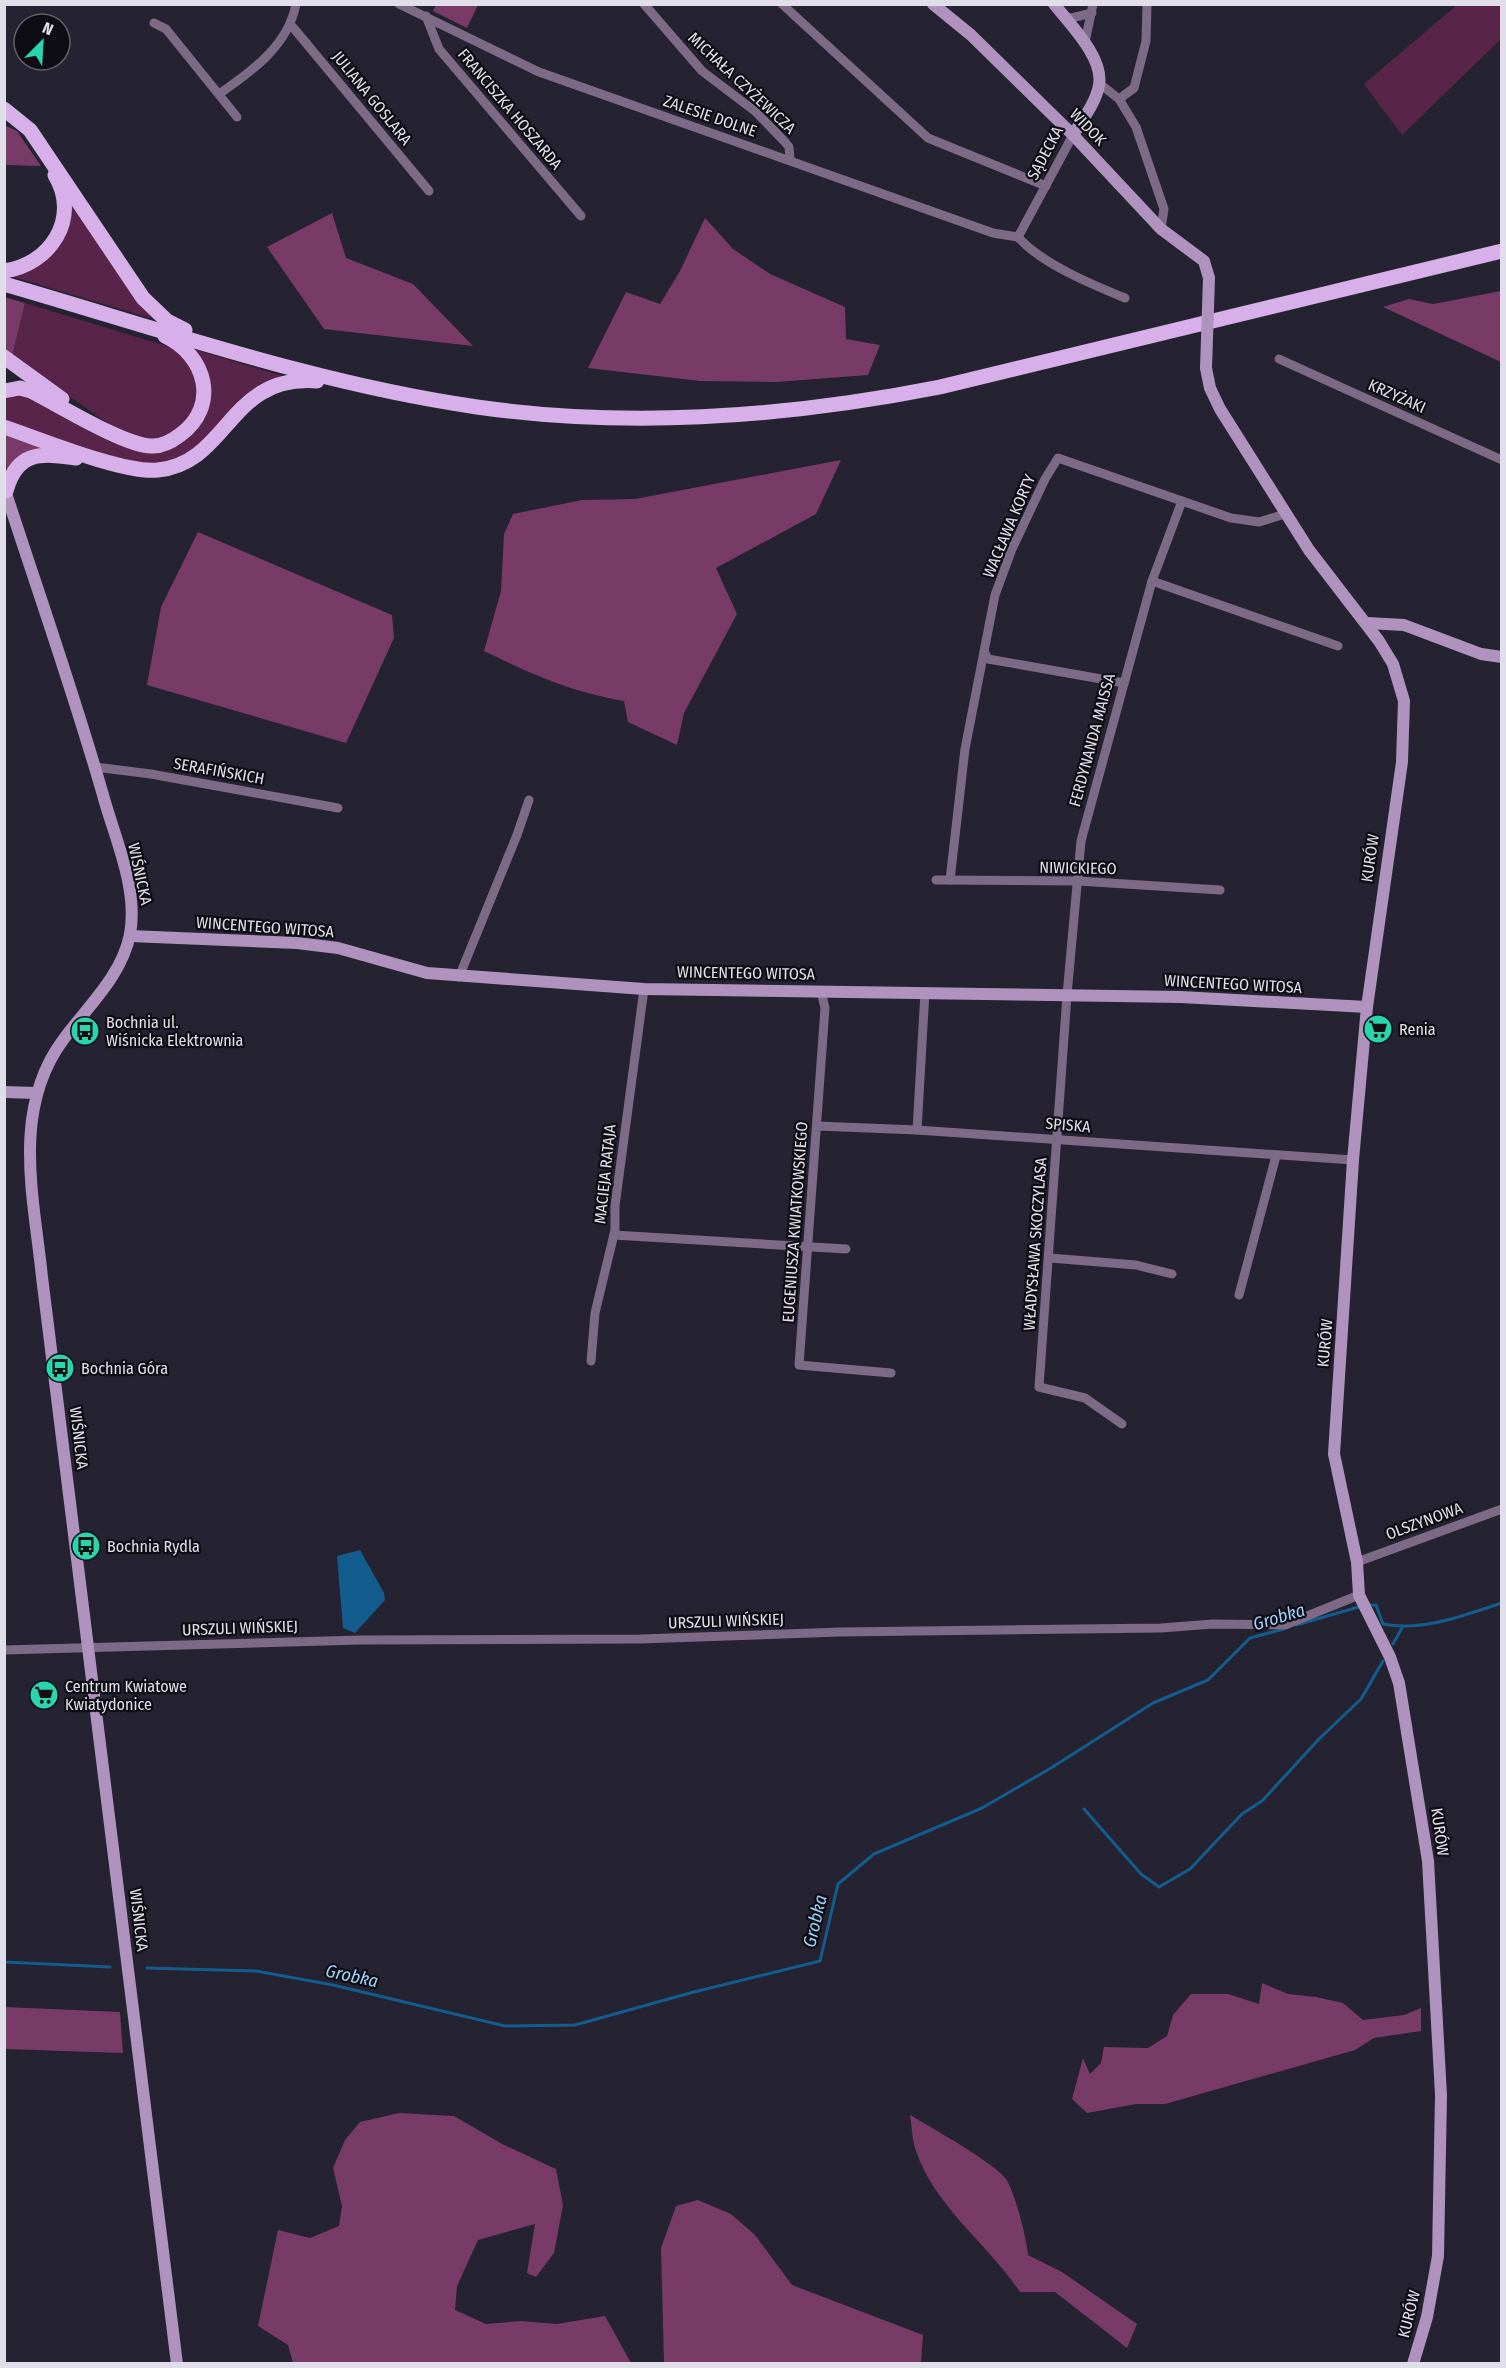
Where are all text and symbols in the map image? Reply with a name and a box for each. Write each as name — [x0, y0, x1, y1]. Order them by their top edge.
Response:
north arrow — [12, 12, 72, 72]
text: N — [40, 18, 56, 39]
street label: MICHAŁA CZYŻEWICZA — [684, 28, 800, 138]
street label: FRANCISZKA HOSZARDA — [454, 45, 566, 174]
street label: JULIANA GOSLARA — [328, 47, 416, 149]
street label: ZALESIE DOLNE — [661, 91, 759, 141]
street label: WIDOK — [1066, 105, 1110, 150]
street label: SĄDECKA — [1023, 122, 1067, 183]
street label: KRZYŻAKI — [1365, 375, 1429, 417]
street label: WACŁAWA KORTY — [979, 471, 1039, 581]
street label: FERDYNANDA MAISSA — [1065, 671, 1119, 809]
street label: SERAFIŃSKICH — [172, 754, 266, 788]
street label: KURÓW — [1357, 833, 1383, 883]
street label: WIŚNICKA — [124, 841, 156, 907]
street label: NIWICKIEGO — [1039, 858, 1117, 878]
street label: WINCENTEGO WITOSA — [195, 913, 335, 941]
street label: WINCENTEGO WITOSA — [677, 962, 816, 984]
street label: WINCENTEGO WITOSA — [1163, 971, 1303, 997]
place label: Bochnia ul. Wiśnicka Elektrownia — [106, 1013, 244, 1050]
supermarket icon: Renia — [1362, 1013, 1394, 1045]
bus stop icon: Bochnia ul. Wiśnicka Elektrownia — [69, 1015, 101, 1047]
place label: Renia — [1399, 1020, 1436, 1039]
street label: SPISKA — [1045, 1114, 1092, 1136]
street label: EUGENIUSZA KWIATKOWSKIEGO — [779, 1121, 811, 1323]
street label: MACIEJA RATAJA — [590, 1123, 620, 1225]
street label: WŁADYSŁAWA SKOCZYLASA — [1019, 1156, 1051, 1331]
street label: KURÓW — [1313, 1318, 1337, 1368]
bus stop icon: Bochnia Góra — [44, 1352, 76, 1384]
place label: Bochnia Góra — [81, 1359, 168, 1378]
street label: WIŚNICKA — [66, 1406, 92, 1471]
street label: OLSZYNOWA — [1383, 1498, 1466, 1544]
bus stop icon: Bochnia Rydla — [70, 1530, 102, 1562]
place label: Bochnia Rydla — [107, 1537, 200, 1556]
water label: Grobka — [1250, 1599, 1308, 1635]
street label: URSZULI WIŃSKIEJ — [668, 1609, 784, 1633]
street label: URSZULI WIŃSKIEJ — [182, 1616, 298, 1640]
place label: Centrum Kwiatowe Kwiatydonice — [65, 1677, 187, 1714]
supermarket icon: Centrum Kwiatowe Kwiatydonice — [28, 1679, 60, 1711]
street label: KURÓW — [1427, 1807, 1453, 1857]
street label: WIŚNICKA — [126, 1888, 152, 1953]
water label: Grobka — [798, 1893, 832, 1949]
water label: Grobka — [324, 1960, 380, 1992]
street label: KURÓW — [1394, 2288, 1424, 2340]

